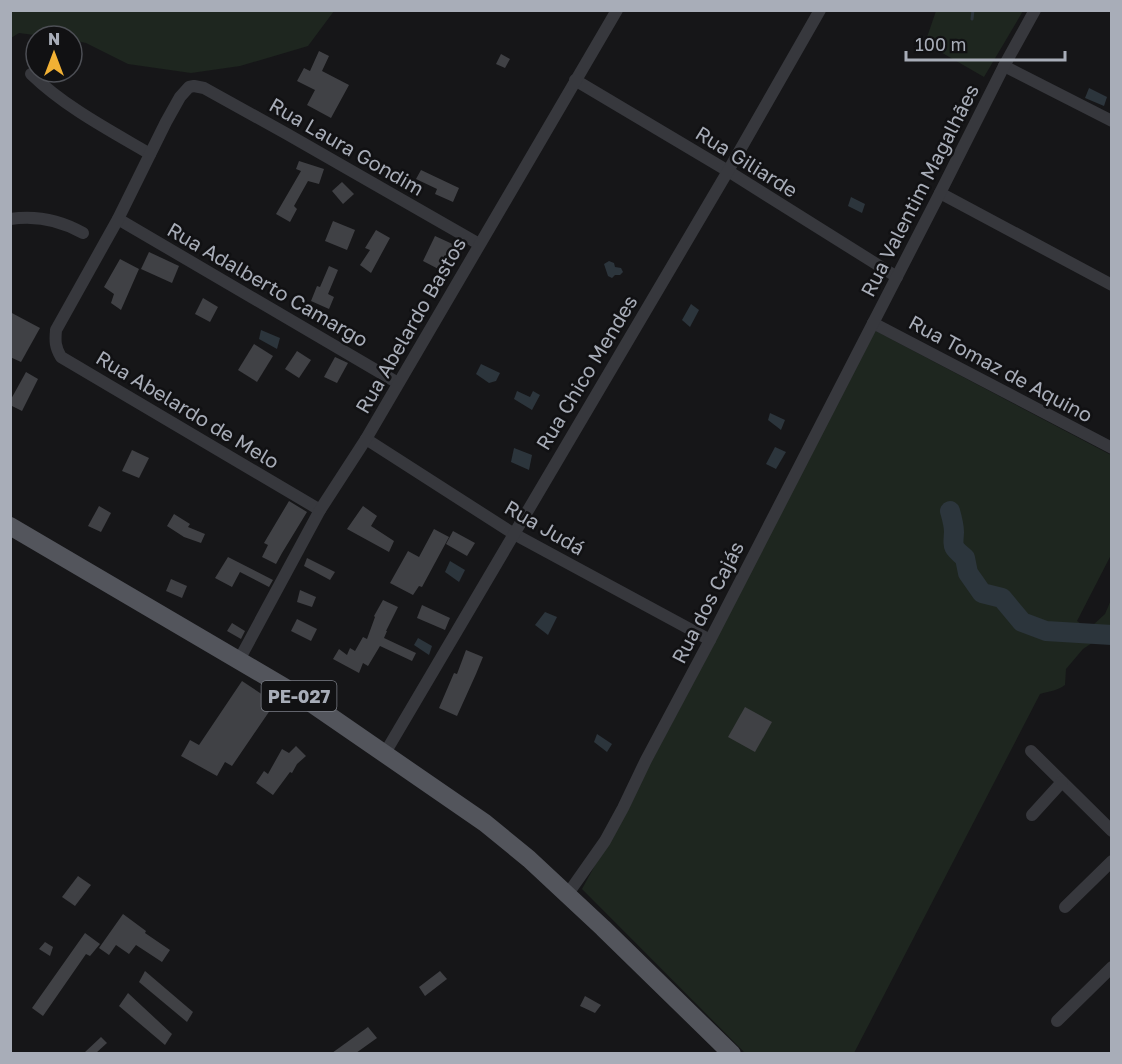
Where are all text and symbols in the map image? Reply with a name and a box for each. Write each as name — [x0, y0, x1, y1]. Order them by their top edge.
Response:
north arrow — [24, 24, 84, 84]
scale bar — [906, 24, 1065, 62]
text: N — [48, 29, 60, 49]
text: 100 m — [915, 33, 966, 55]
street label: Rua Valentim Magalhães — [855, 80, 983, 300]
street label: Rua Laura Gondim — [266, 92, 428, 200]
street label: Rua Giliarde — [692, 120, 802, 202]
street label: Rua Adalberto Camargo — [163, 217, 373, 351]
street label: Rua Abelardo Bastos — [350, 233, 470, 417]
street label: Rua Chico Mendes — [530, 290, 642, 454]
street label: Rua Tomaz de Aquino — [905, 309, 1097, 427]
street label: Rua Abelardo de Melo — [92, 345, 284, 473]
street label: Rua Judá — [501, 495, 589, 559]
street label: Rua dos Cajás — [666, 537, 748, 667]
road number: PE-027 — [262, 681, 336, 711]

